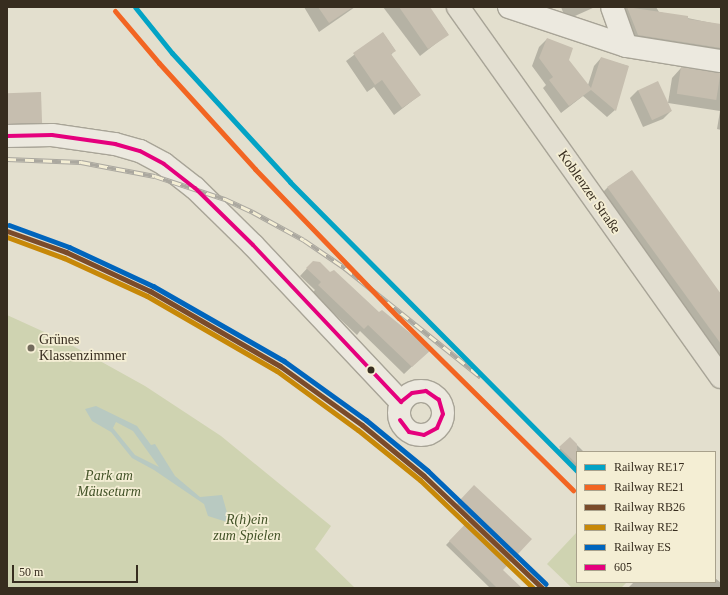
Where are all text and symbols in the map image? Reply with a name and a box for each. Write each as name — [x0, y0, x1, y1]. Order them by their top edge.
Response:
street label: Koblenzer Straße — [554, 147, 624, 237]
place label: Grünes Klassenzimmer — [39, 332, 126, 364]
marker: Grünes Klassenzimmer — [26, 343, 36, 353]
unlabelled marker — [366, 365, 376, 375]
legend — [576, 451, 716, 583]
text: Railway RE17 — [614, 460, 684, 474]
park label: Park am Mäuseturm — [77, 468, 141, 500]
text: Railway RE21 — [614, 480, 684, 494]
text: Railway RB26 — [614, 500, 685, 514]
park label: R(h)ein zum Spielen — [213, 512, 281, 544]
text: Railway RE2 — [614, 520, 678, 534]
text: Railway ES — [614, 540, 671, 554]
scale bar — [14, 557, 140, 583]
text: 605 — [614, 560, 632, 574]
text: 50 m — [19, 565, 43, 579]

